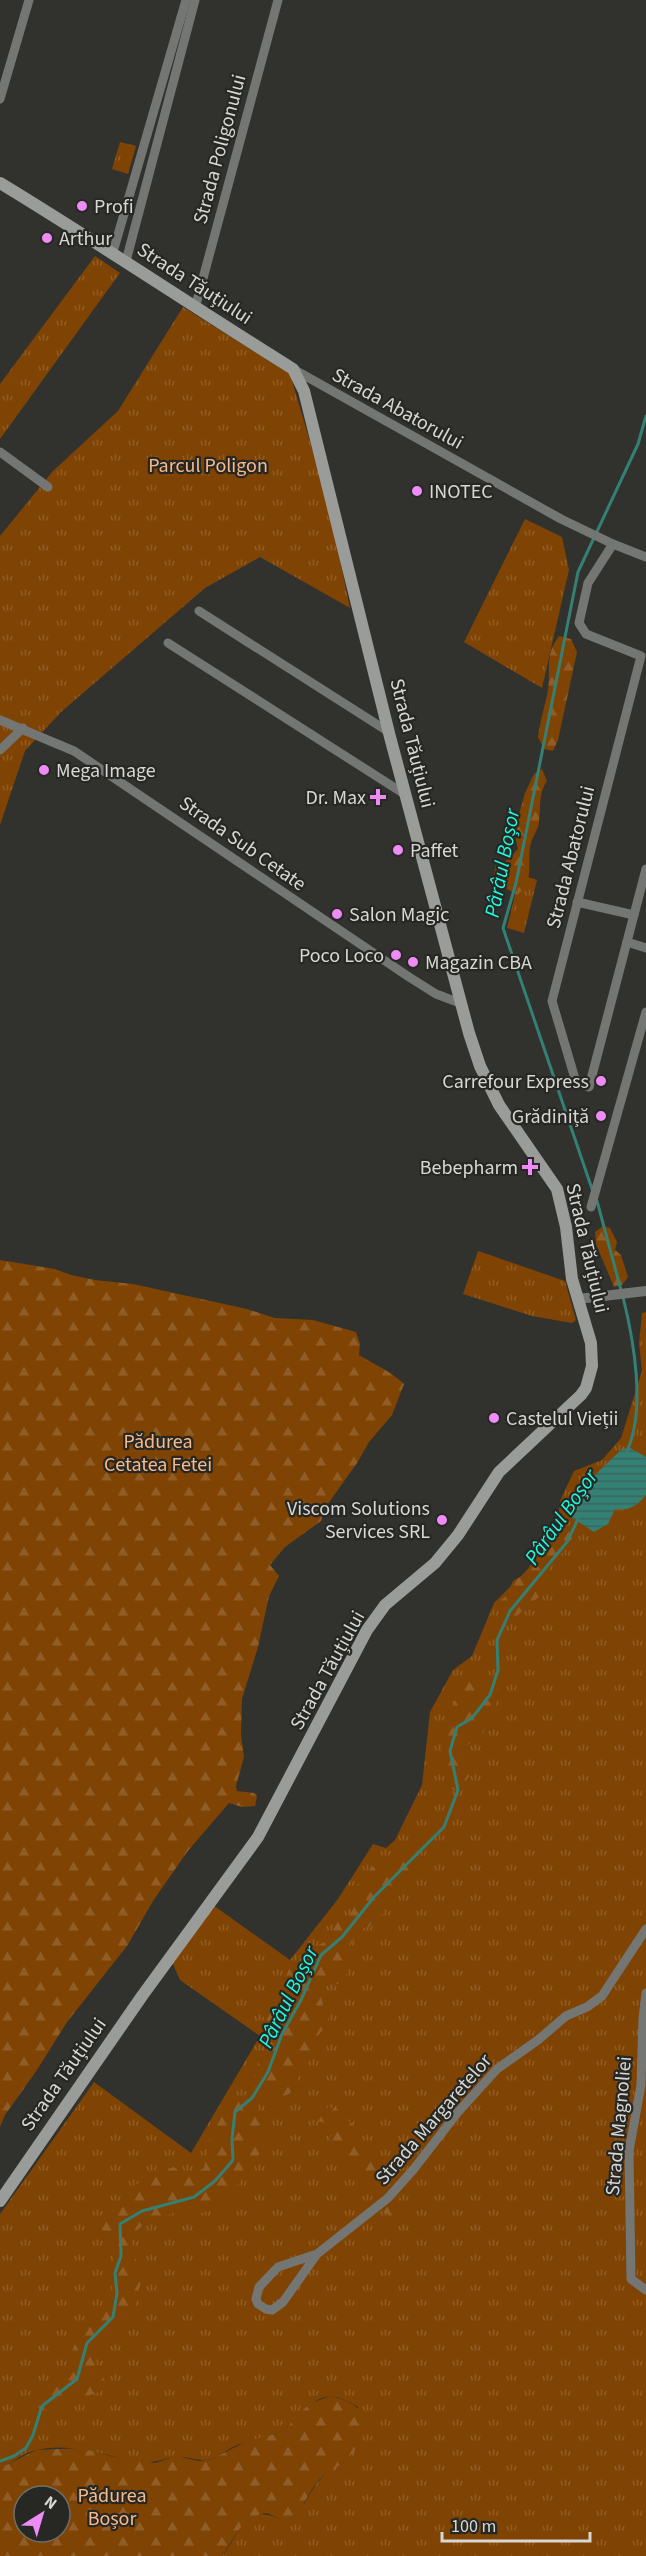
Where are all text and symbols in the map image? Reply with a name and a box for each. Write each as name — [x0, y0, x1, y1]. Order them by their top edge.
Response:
street label: Strada Poligonului — [187, 71, 253, 227]
place label: Profi — [94, 193, 134, 221]
marker: Profi — [75, 199, 89, 213]
place label: Arthur — [59, 225, 112, 253]
marker: Arthur — [40, 231, 54, 245]
street label: Strada Tăuțiului — [131, 236, 258, 332]
street label: Strada Abatorului — [327, 361, 468, 457]
park label: Parcul Poligon — [148, 452, 268, 480]
place label: INOTEC — [429, 478, 493, 506]
marker: INOTEC — [410, 484, 424, 498]
street label: Strada Tăuțiului — [382, 676, 442, 811]
place label: Mega Image — [56, 757, 156, 785]
marker: Mega Image — [37, 763, 51, 777]
street label: Strada Abatorului — [540, 783, 602, 932]
place label: Dr. Max — [305, 784, 366, 812]
street label: Strada Sub Cetate — [173, 790, 312, 898]
marker: Dr. Max — [371, 790, 385, 804]
water label: Pârâul Boșor — [477, 805, 527, 920]
place label: Paffet — [410, 837, 459, 865]
marker: Paffet — [391, 843, 405, 857]
place label: Salon Magic — [349, 901, 449, 929]
marker: Salon Magic — [330, 907, 344, 921]
place label: Poco Loco — [299, 942, 384, 970]
marker: Poco Loco — [389, 948, 403, 962]
place label: Magazin CBA — [425, 949, 532, 977]
marker: Magazin CBA — [406, 955, 420, 969]
place label: Carrefour Express — [442, 1068, 589, 1096]
marker: Carrefour Express — [594, 1074, 608, 1088]
place label: Grădiniță — [512, 1103, 589, 1131]
marker: Grădiniță — [594, 1109, 608, 1123]
place label: Bebepharm — [420, 1154, 518, 1182]
marker: Bebepharm — [523, 1160, 537, 1174]
street label: Strada Tăuțiului — [558, 1181, 616, 1316]
place label: Castelul Vieții — [506, 1405, 619, 1433]
marker: Castelul Vieții — [487, 1411, 501, 1425]
park label: Pădurea Cetatea Fetei — [104, 1428, 212, 1479]
water label: Pârâul Boșor — [517, 1463, 605, 1571]
place label: Viscom Solutions Services SRL — [287, 1495, 430, 1546]
marker: Viscom Solutions Services SRL — [435, 1513, 449, 1527]
street label: Strada Tăuțiului — [284, 1606, 372, 1735]
water label: Pârâul Boșor — [250, 1940, 326, 2053]
street label: Strada Tăuțiului — [14, 2012, 113, 2137]
street label: Strada Margaretelor — [369, 2048, 499, 2191]
street label: Strada Magnoliei — [599, 2055, 639, 2197]
park label: Pădurea Boșor — [78, 2482, 147, 2533]
north arrow — [12, 2484, 72, 2544]
text: N — [40, 2491, 61, 2515]
scale bar — [442, 2505, 590, 2543]
text: 100 m — [451, 2514, 496, 2539]

